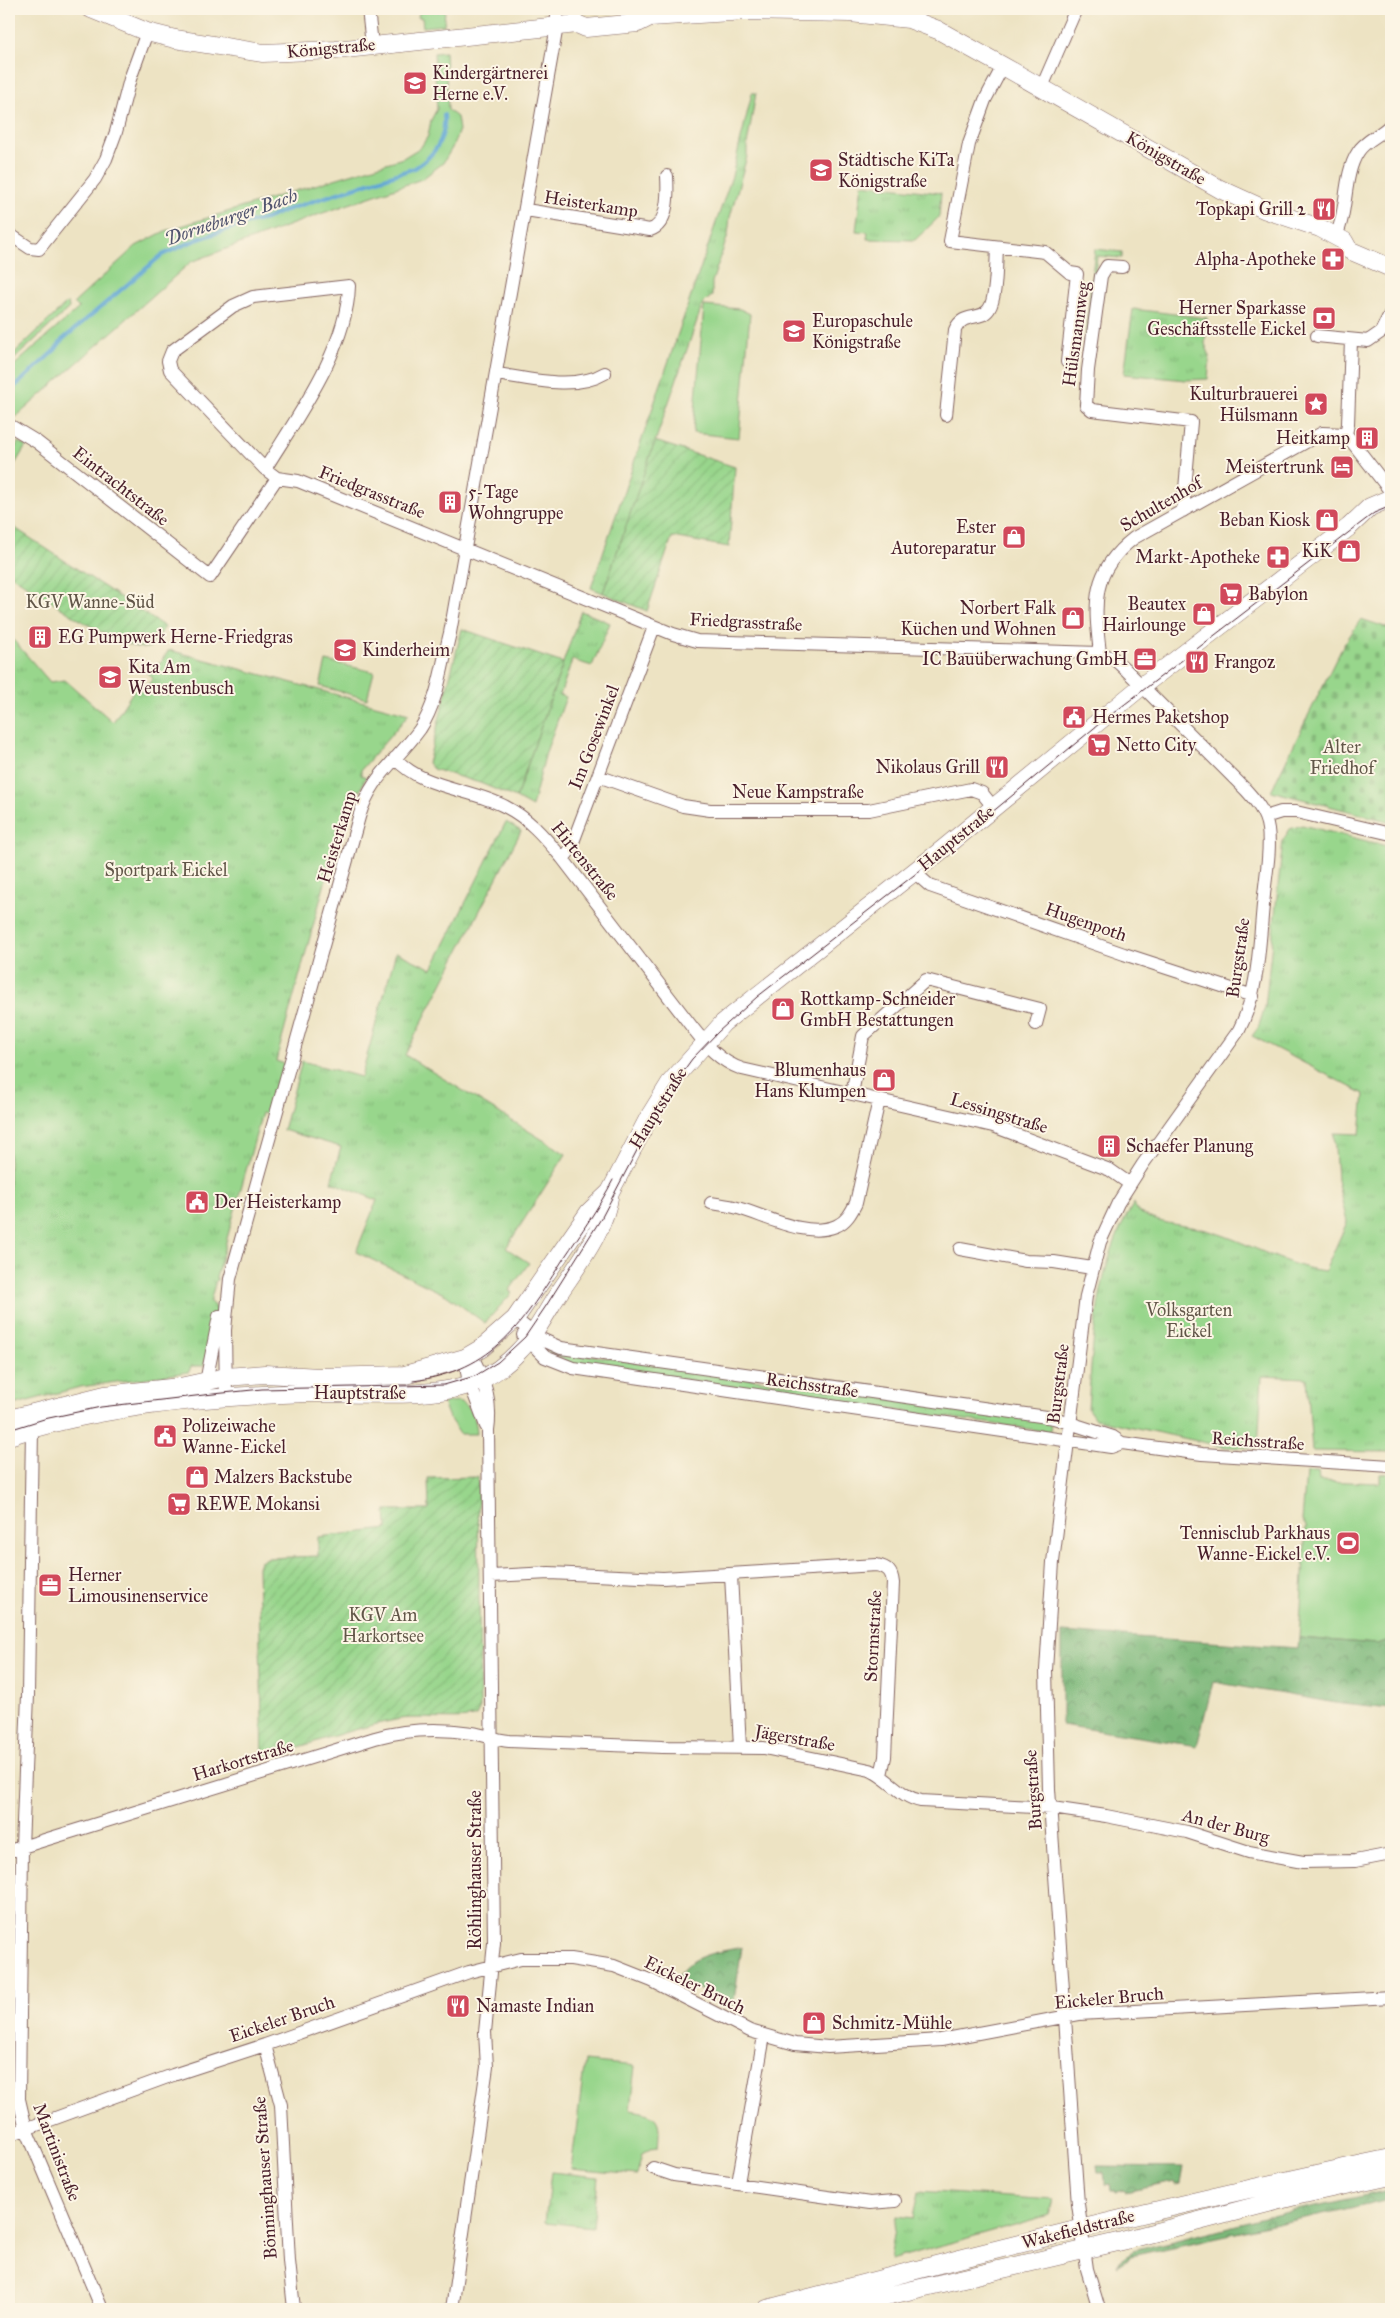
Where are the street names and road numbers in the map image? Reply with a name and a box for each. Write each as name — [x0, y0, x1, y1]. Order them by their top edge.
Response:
street label: Königstraße — [286, 33, 376, 64]
street label: Königstraße — [1121, 126, 1210, 191]
street label: Heisterkamp — [542, 186, 640, 222]
street label: Hülsmannweg — [1058, 279, 1095, 388]
street label: Eintrachtstraße — [68, 442, 174, 530]
street label: Friedgrasstraße — [315, 461, 428, 524]
street label: Schultenhof — [1116, 470, 1208, 536]
street label: Friedgrasstraße — [689, 608, 803, 637]
street label: Im Gosewinkel — [564, 681, 624, 792]
street label: Neue Kampstraße — [732, 781, 864, 803]
street label: Heisterkamp — [313, 788, 361, 886]
street label: Hauptstraße — [913, 800, 999, 876]
street label: Hirtenstraße — [547, 817, 623, 905]
street label: Hugenpoth — [1042, 898, 1130, 947]
street label: Burgstraße — [1221, 916, 1256, 1000]
street label: Hauptstraße — [624, 1063, 692, 1153]
street label: Lessingstraße — [947, 1088, 1051, 1139]
street label: Burgstraße — [1042, 1343, 1075, 1426]
street label: Reichsstraße — [764, 1368, 860, 1402]
street label: Hauptstraße — [314, 1382, 406, 1404]
street label: Reichsstraße — [1211, 1427, 1305, 1455]
street label: Stormstraße — [860, 1590, 886, 1682]
street label: Jägerstraße — [751, 1720, 837, 1757]
street label: Harkortstraße — [190, 1734, 296, 1786]
street label: Burgstraße — [1019, 1749, 1048, 1831]
street label: Röhlinghauser Straße — [464, 1790, 487, 1950]
street label: An der Burg — [1179, 1804, 1273, 1849]
street label: Eickeler Bruch — [641, 1951, 749, 2019]
street label: Eickeler Bruch — [1053, 1982, 1165, 2014]
street label: Eickeler Bruch — [226, 1991, 338, 2047]
street label: Bönninghauser Straße — [248, 2096, 283, 2260]
street label: Martinistraße — [28, 2100, 86, 2204]
street label: Wakefieldstraße — [1019, 2204, 1137, 2254]

